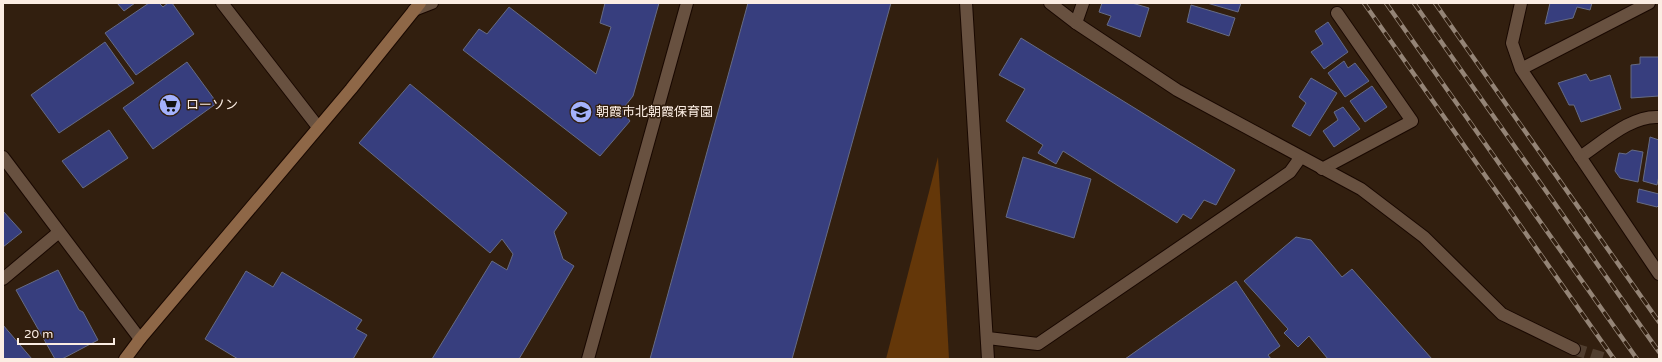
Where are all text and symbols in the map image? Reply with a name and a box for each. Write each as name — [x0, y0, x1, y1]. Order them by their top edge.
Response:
supermarket icon: ローソン — [157, 92, 183, 118]
place label: ローソン — [186, 97, 238, 113]
school or university icon: 朝霞市北朝霞保育園 — [568, 99, 594, 125]
place label: 朝霞市北朝霞保育園 — [596, 104, 713, 120]
scale bar — [18, 320, 114, 346]
text: 20 m — [24, 327, 53, 341]

